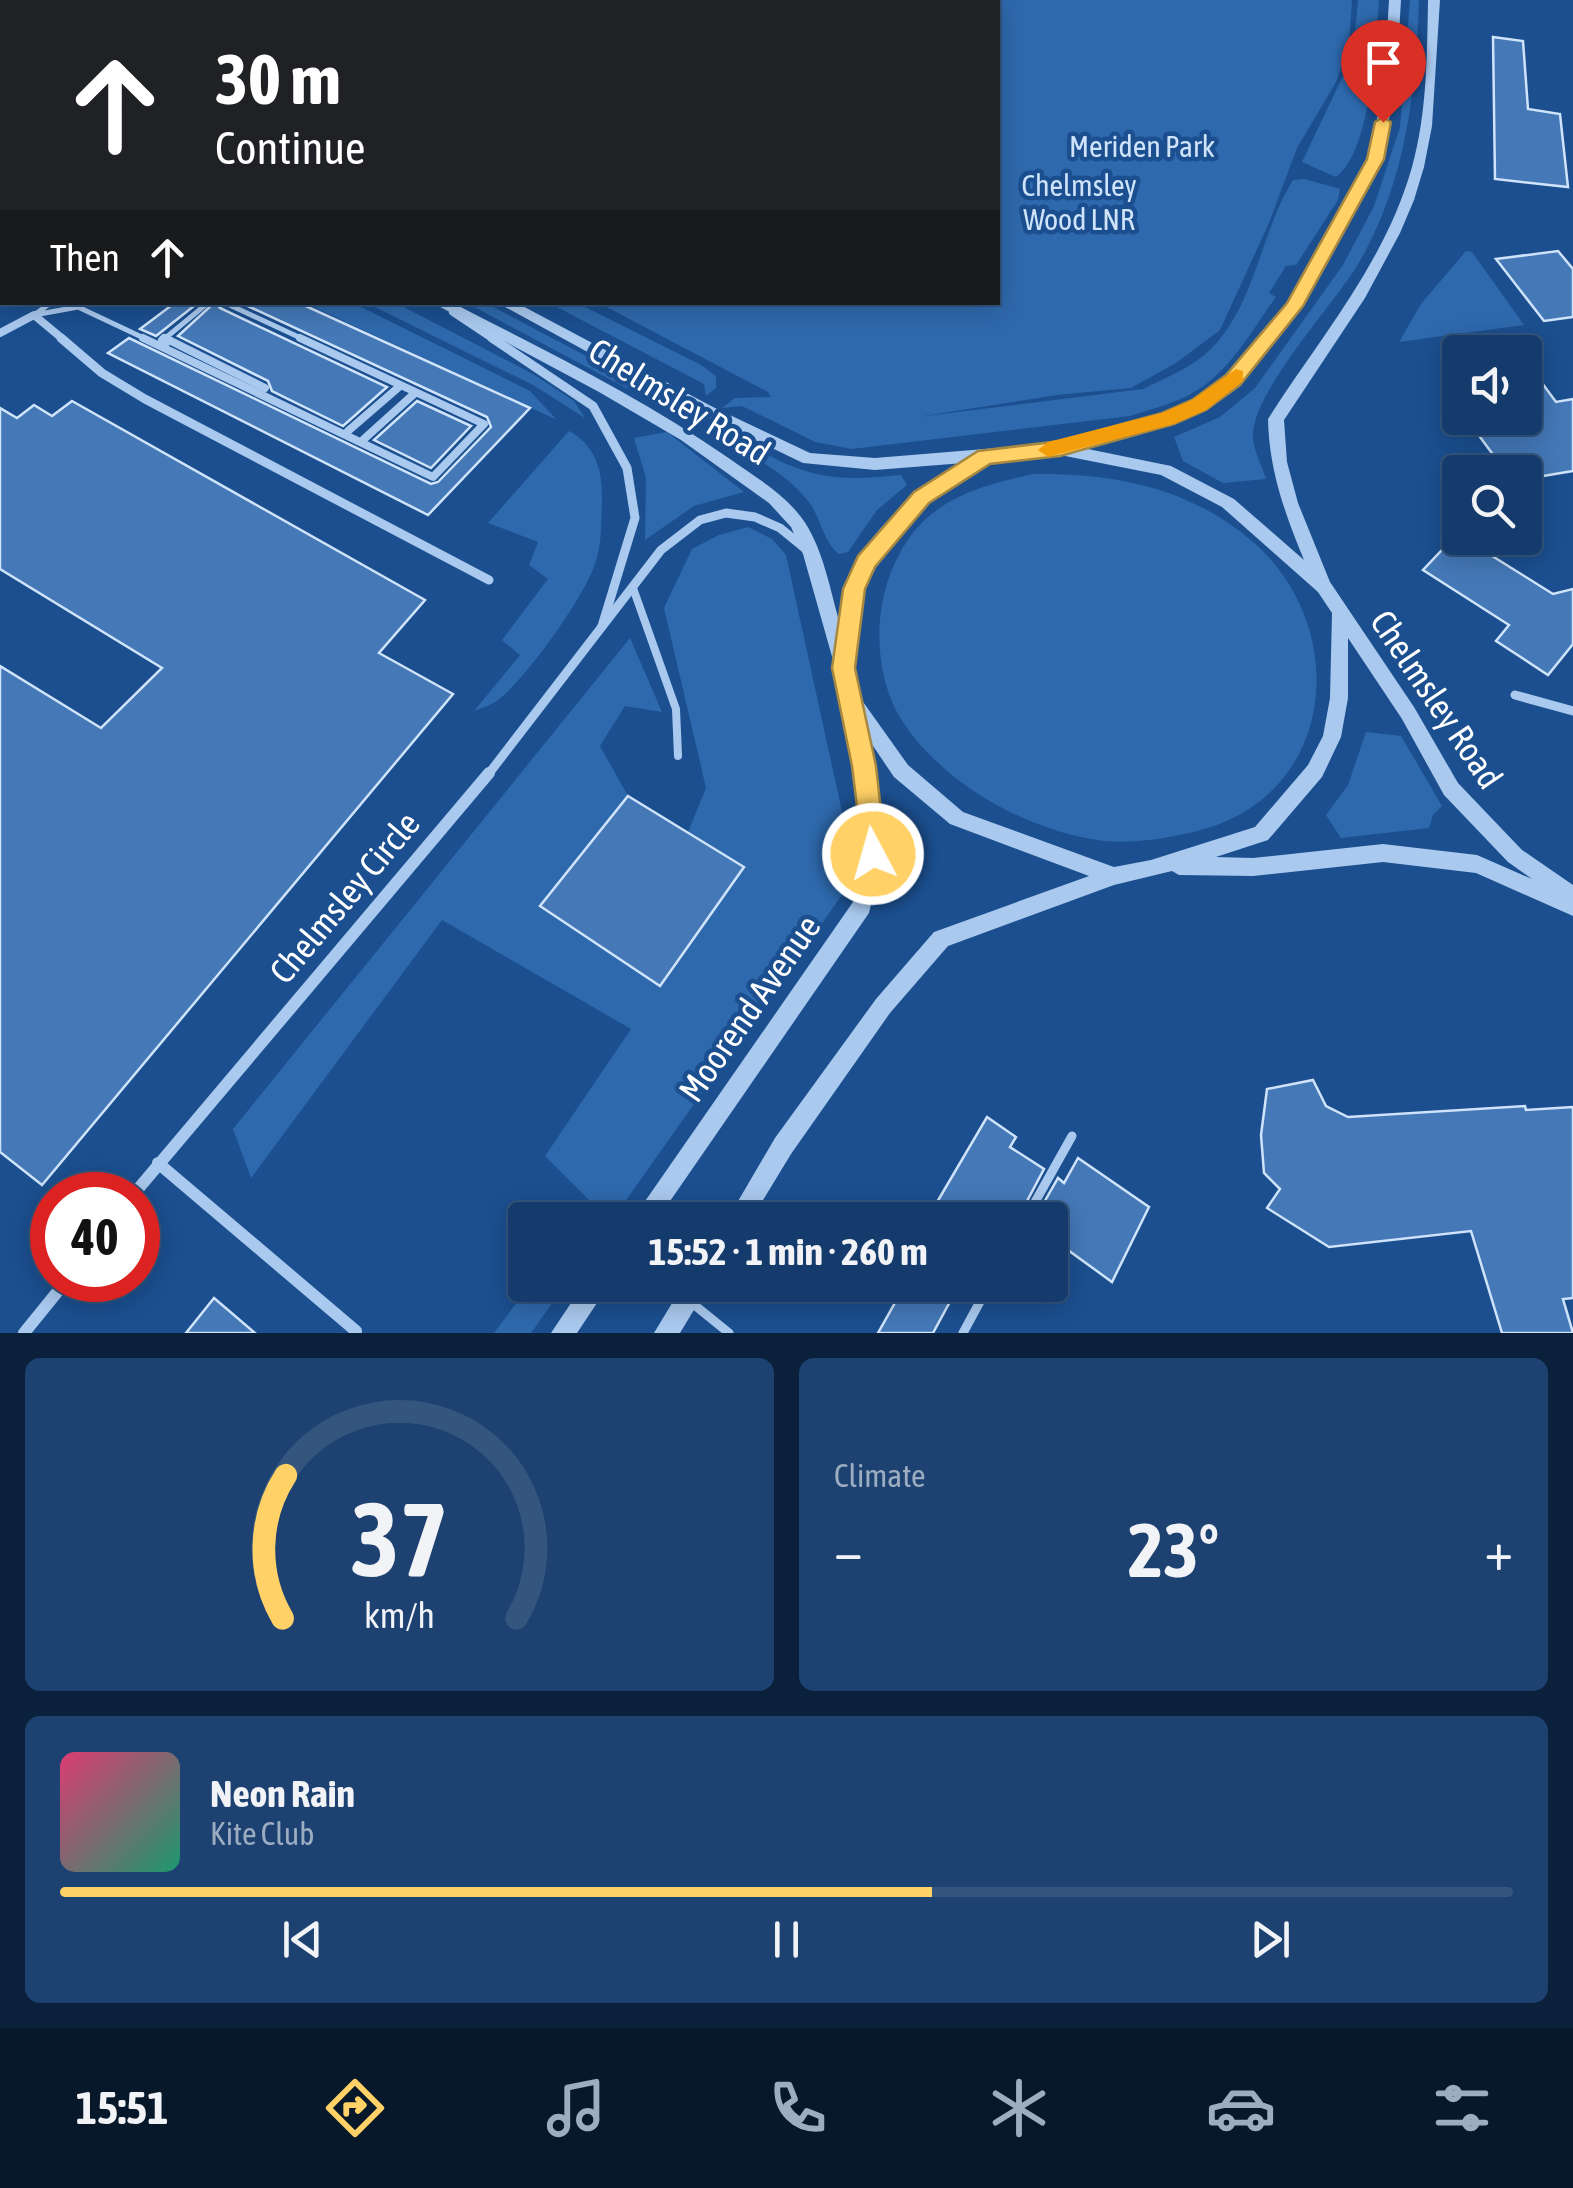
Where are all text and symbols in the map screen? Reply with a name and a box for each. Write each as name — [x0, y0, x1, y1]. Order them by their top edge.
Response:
pin — [1341, 20, 1426, 123]
icon: arrive — [1356, 35, 1411, 90]
text: 30 m — [215, 39, 341, 119]
icon: ahead — [50, 40, 180, 170]
text: Continue — [215, 122, 366, 174]
park label: Meriden Park — [1069, 129, 1215, 163]
park label: Chelmsley Wood LNR — [1021, 168, 1137, 236]
icon: ahead — [140, 230, 195, 285]
text: Then — [50, 236, 120, 279]
street label: Chelmsley Road — [582, 329, 778, 473]
map controls — [1442, 335, 1542, 555]
button: sound — [1442, 335, 1542, 435]
button: search — [1442, 455, 1542, 555]
street label: Chelmsley Road — [1363, 602, 1511, 796]
position arrow — [821, 802, 925, 906]
street label: Chelmsley Circle — [261, 803, 427, 991]
street label: Moorend Avenue — [670, 907, 828, 1109]
speed limit sign: 40 — [30, 1172, 160, 1302]
text: 15:52 · 1 min · 260 m — [648, 1230, 928, 1273]
text: Climate — [834, 1457, 926, 1494]
text: 37 — [351, 1479, 448, 1598]
text: 23° — [1128, 1507, 1219, 1593]
text: − — [834, 1519, 863, 1582]
text: + — [1484, 1519, 1513, 1582]
text: km/h — [364, 1595, 435, 1636]
text: Neon Rain — [210, 1772, 355, 1815]
text: Kite Club — [210, 1815, 314, 1852]
icon: previous — [275, 1912, 330, 1967]
icon: pause — [759, 1912, 814, 1967]
icon: next — [1243, 1912, 1298, 1967]
icon: directions — [320, 2073, 390, 2143]
icon: music — [541, 2073, 611, 2143]
icon: phone — [763, 2073, 833, 2143]
icon: climate — [984, 2073, 1054, 2143]
icon: car — [1206, 2073, 1276, 2143]
icon: filters — [1427, 2073, 1497, 2143]
text: 15:51 — [76, 2082, 168, 2134]

